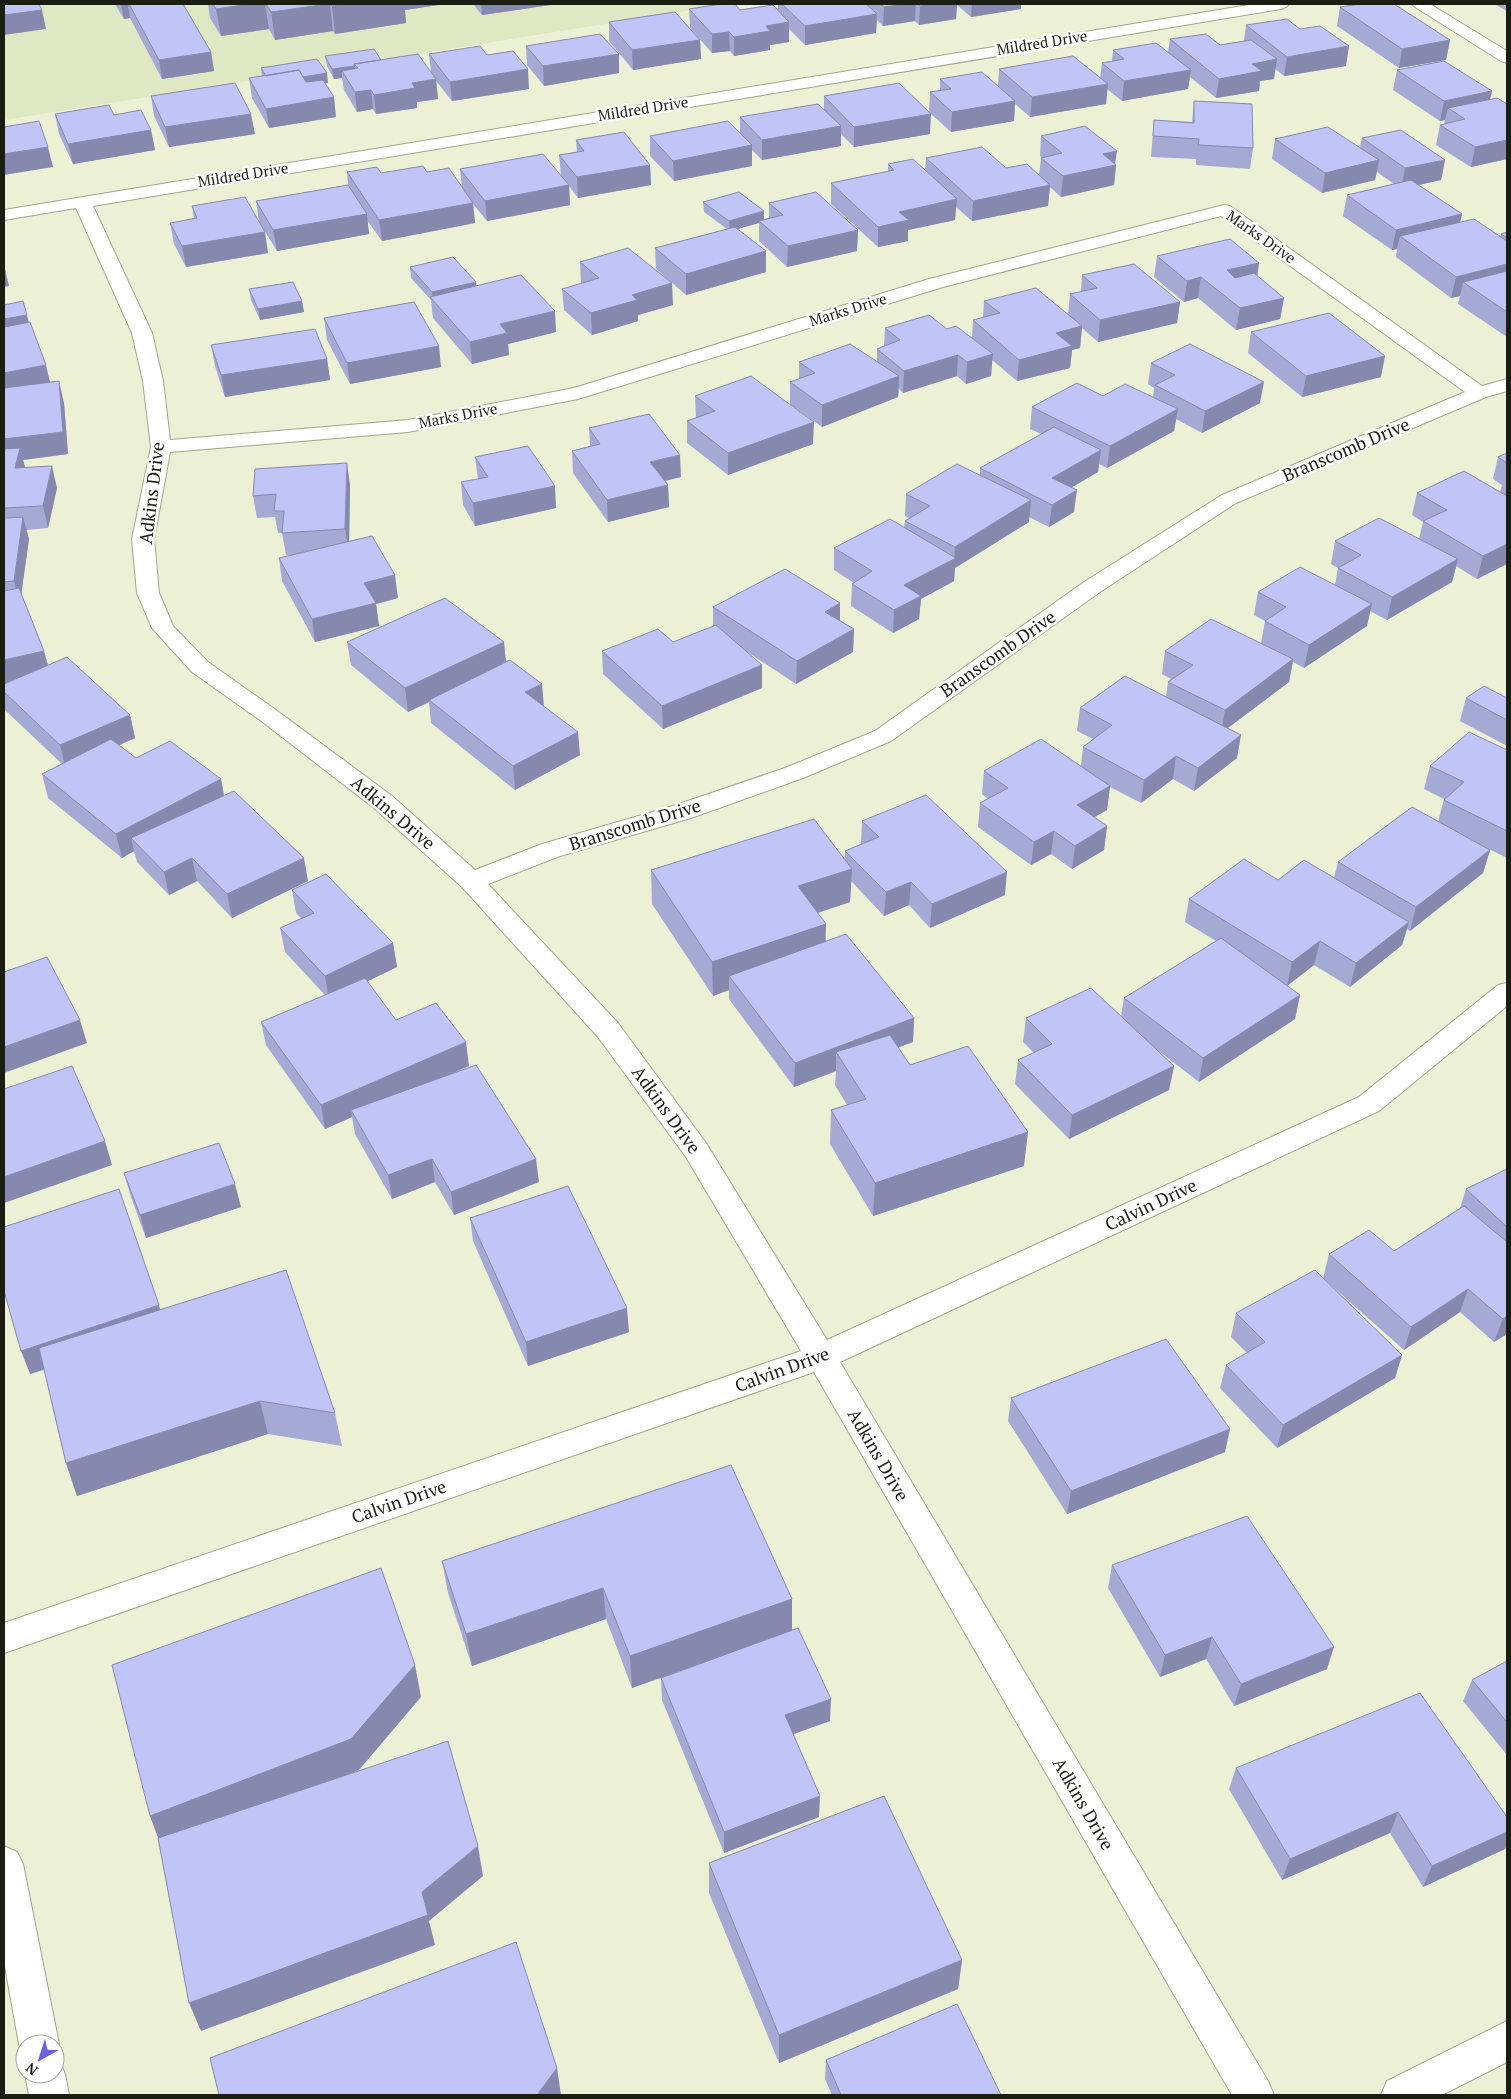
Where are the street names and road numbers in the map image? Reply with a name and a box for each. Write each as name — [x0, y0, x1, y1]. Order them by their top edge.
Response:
street label: Mildred Drive — [995, 25, 1089, 59]
street label: Mildred Drive — [596, 91, 690, 125]
street label: Mildred Drive — [196, 157, 290, 191]
street label: Marks Drive — [1223, 205, 1300, 267]
street label: Marks Drive — [807, 288, 889, 330]
street label: Marks Drive — [417, 398, 499, 432]
street label: Branscomb Drive — [1278, 411, 1413, 487]
street label: Adkins Drive — [133, 440, 169, 545]
street label: Branscomb Drive — [935, 604, 1060, 702]
street label: Adkins Drive — [347, 770, 441, 854]
street label: Branscomb Drive — [566, 793, 703, 855]
street label: Adkins Drive — [627, 1061, 707, 1158]
street label: Calvin Drive — [1101, 1172, 1200, 1236]
street label: Calvin Drive — [731, 1341, 832, 1397]
street label: Adkins Drive — [843, 1404, 915, 1505]
street label: Calvin Drive — [348, 1474, 449, 1528]
street label: Adkins Drive — [1048, 1753, 1120, 1854]

